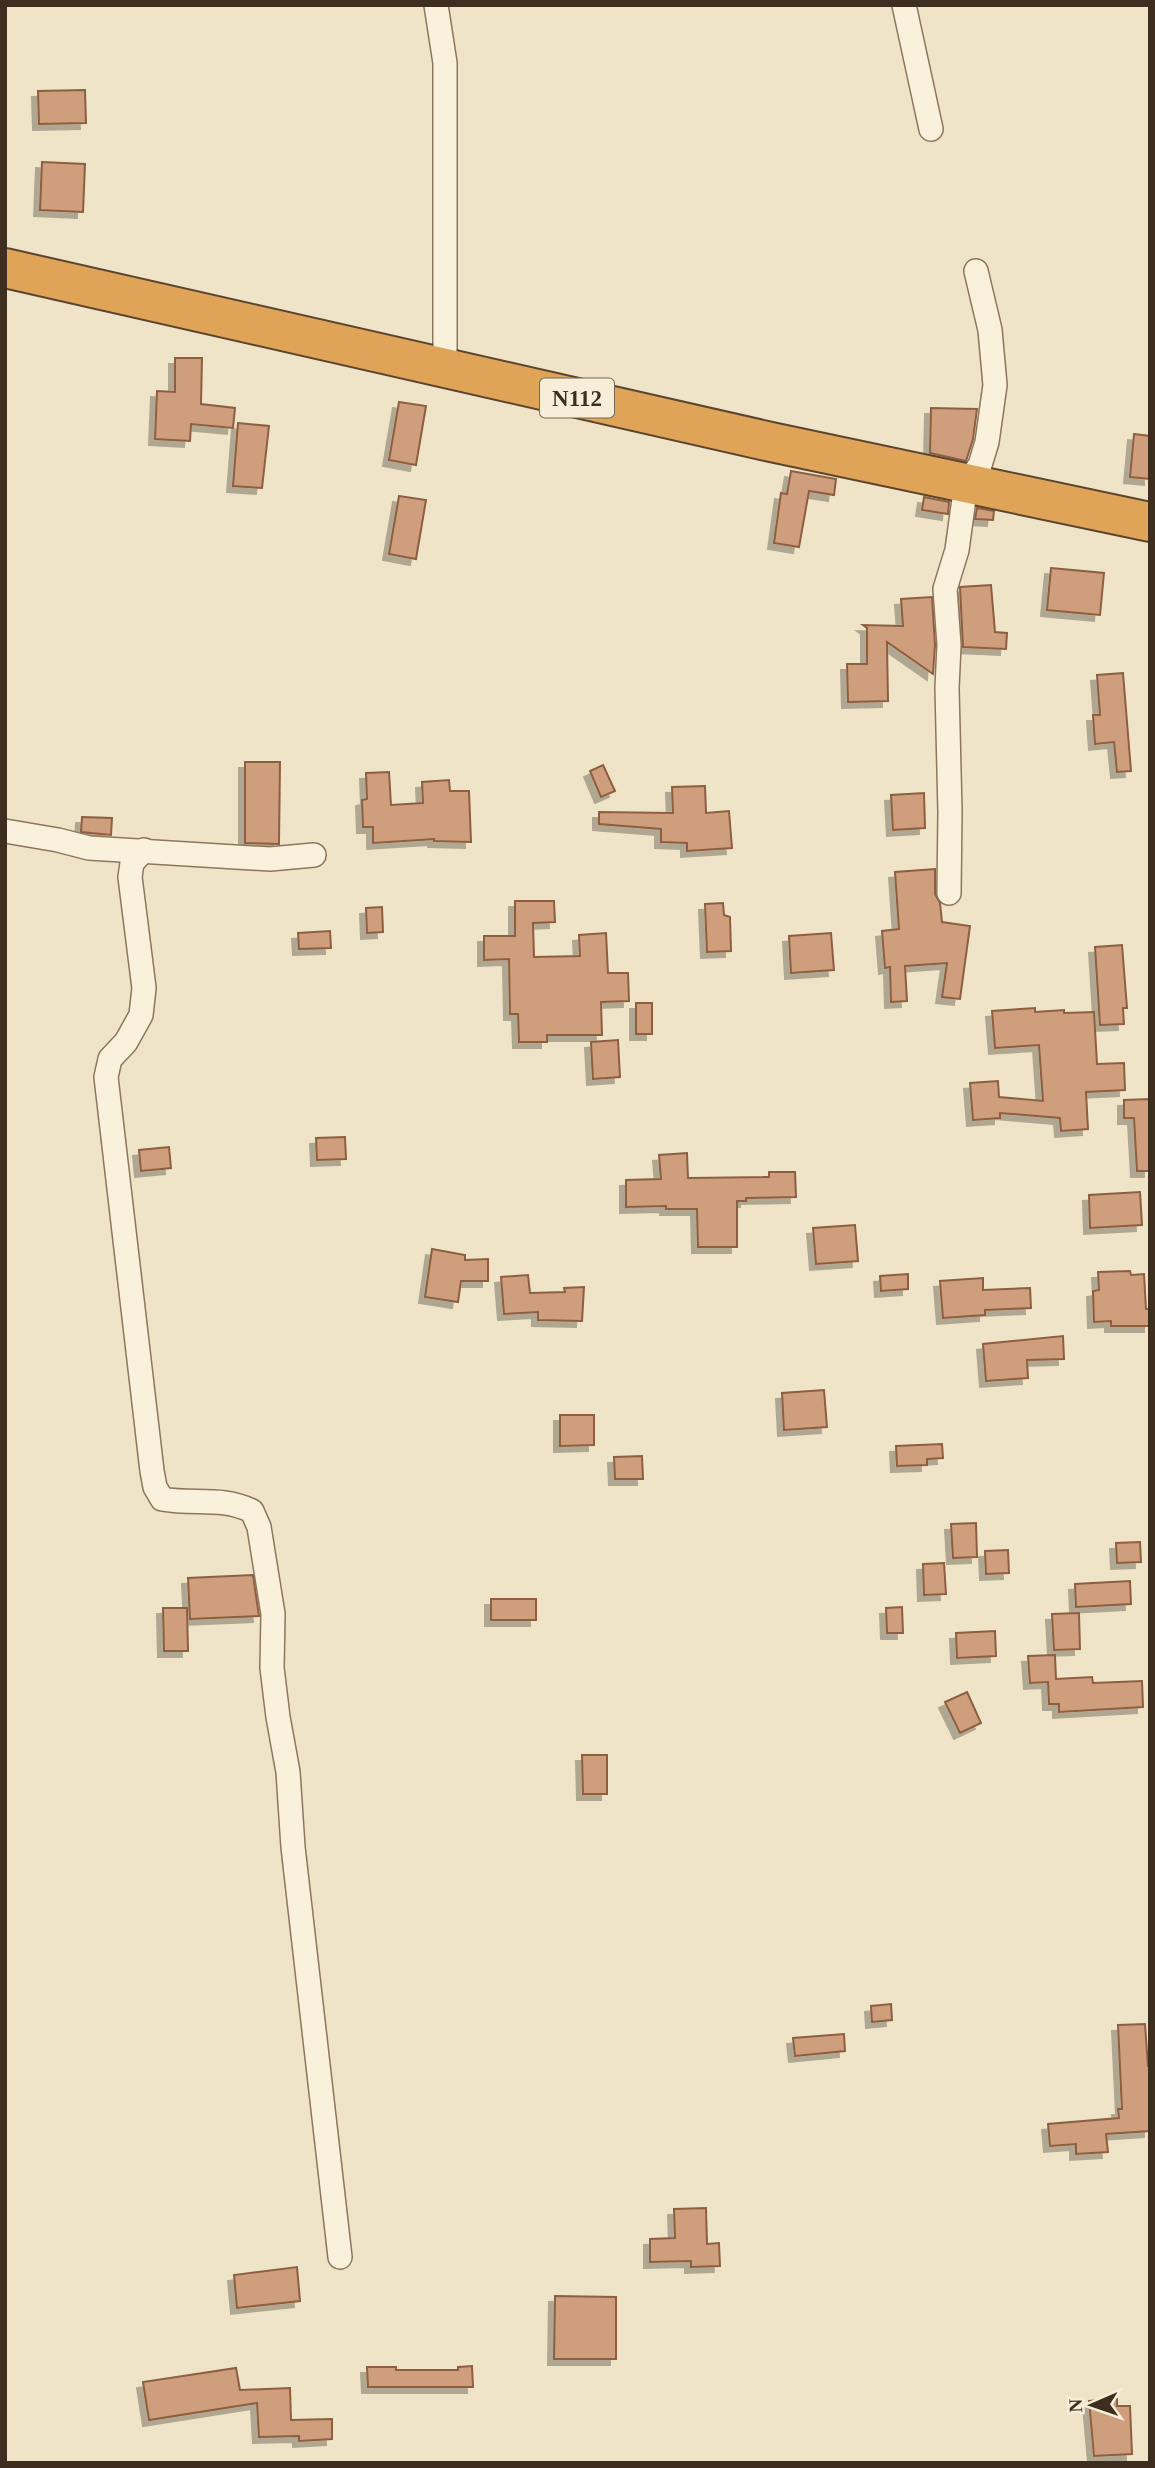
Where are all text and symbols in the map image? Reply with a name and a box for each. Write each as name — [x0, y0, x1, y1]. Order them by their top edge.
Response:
road number: N112 — [540, 378, 614, 418]
north arrow — [1057, 2370, 1127, 2440]
text: N — [1065, 2398, 1086, 2413]

